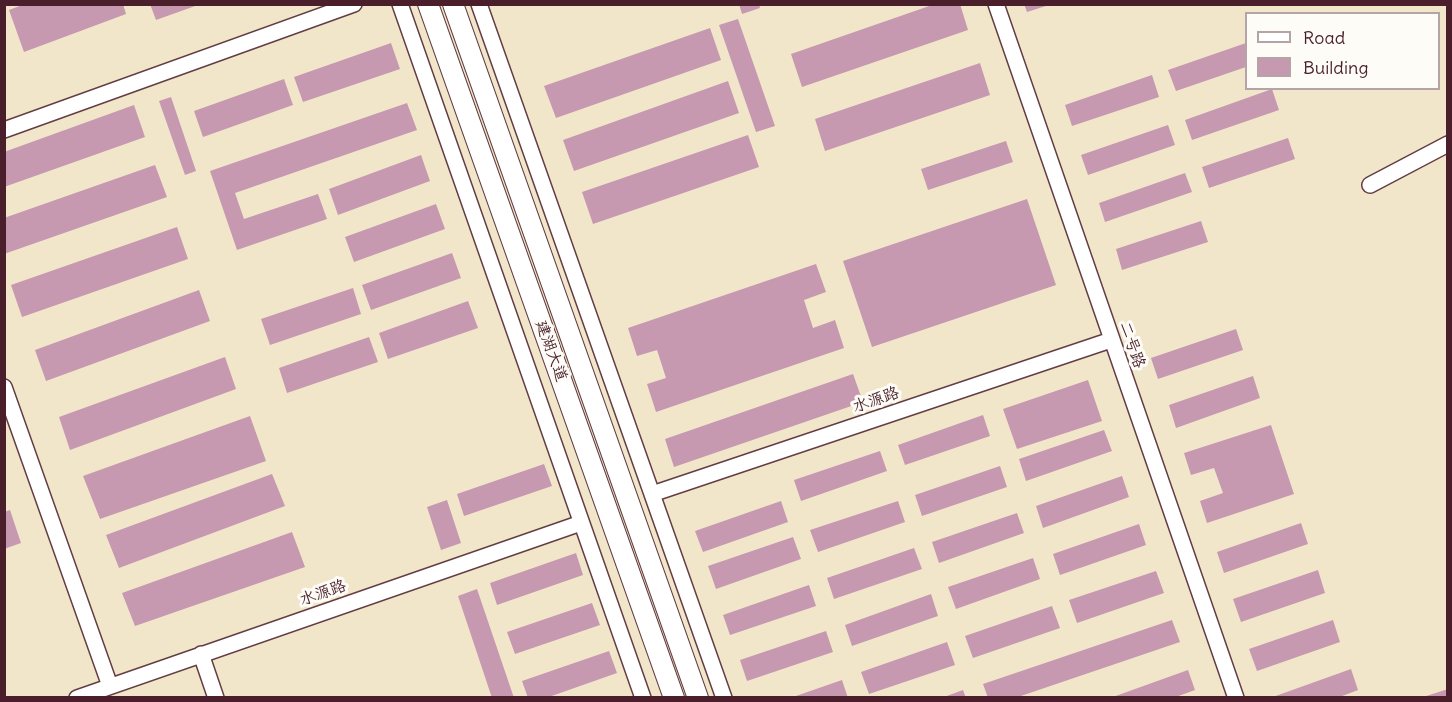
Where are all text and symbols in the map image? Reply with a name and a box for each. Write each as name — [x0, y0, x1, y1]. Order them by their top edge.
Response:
legend — [1245, 12, 1440, 90]
text: Road — [1303, 26, 1345, 49]
text: Building — [1303, 56, 1368, 79]
street label: 建湖大道 — [531, 318, 571, 384]
street label: 二号路 — [1115, 319, 1149, 371]
street label: 水源路 — [850, 383, 902, 417]
street label: 水源路 — [297, 576, 349, 610]

